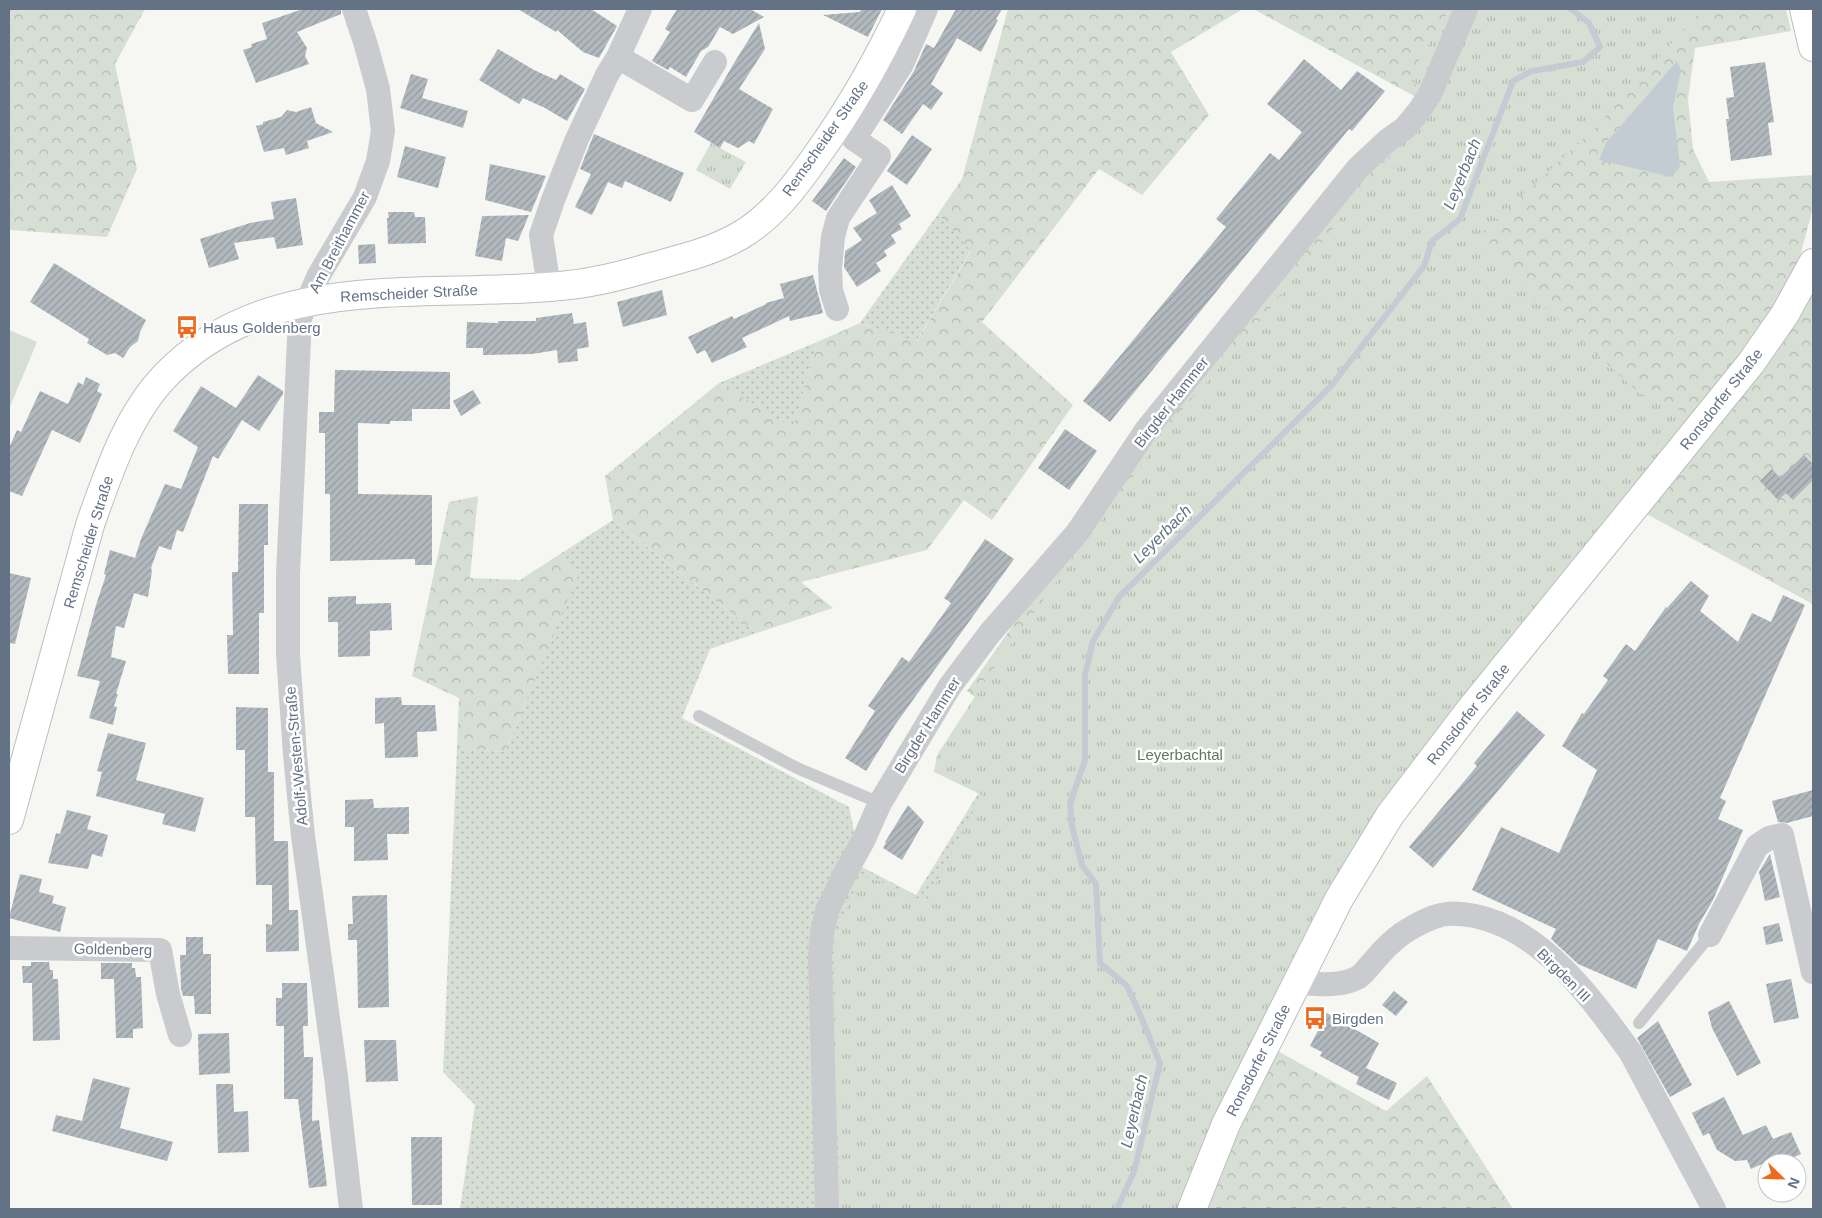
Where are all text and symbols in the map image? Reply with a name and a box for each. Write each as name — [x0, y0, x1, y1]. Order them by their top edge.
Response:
street label: Remscheider Straße — [779, 77, 871, 199]
water label: Leyerbach — [1440, 136, 1484, 212]
street label: Am Breithammer — [305, 188, 373, 296]
street label: Remscheider Straße — [340, 281, 478, 305]
bus stop icon: Haus Goldenberg — [174, 314, 200, 340]
place label: Haus Goldenberg — [203, 319, 321, 336]
street label: Ronsdorfer Straße — [1676, 345, 1766, 453]
street label: Birgder Hammer — [1130, 353, 1212, 451]
street label: Remscheider Straße — [60, 474, 116, 610]
water label: Leyerbach — [1130, 502, 1194, 566]
street label: Ronsdorfer Straße — [1423, 660, 1513, 768]
street label: Birgder Hammer — [891, 674, 963, 776]
street label: Adolf-Westen-Straße — [281, 686, 311, 826]
park label: Leyerbachtal — [1137, 746, 1223, 763]
street label: Goldenberg — [74, 940, 152, 958]
street label: Birgden III — [1534, 945, 1594, 1005]
street label: Ronsdorfer Straße — [1222, 1001, 1294, 1119]
bus stop icon: Birgden — [1302, 1005, 1328, 1031]
place label: Birgden — [1332, 1010, 1384, 1027]
water label: Leyerbach — [1117, 1073, 1151, 1149]
north arrow — [1757, 1153, 1807, 1203]
text: N — [1785, 1175, 1803, 1191]

